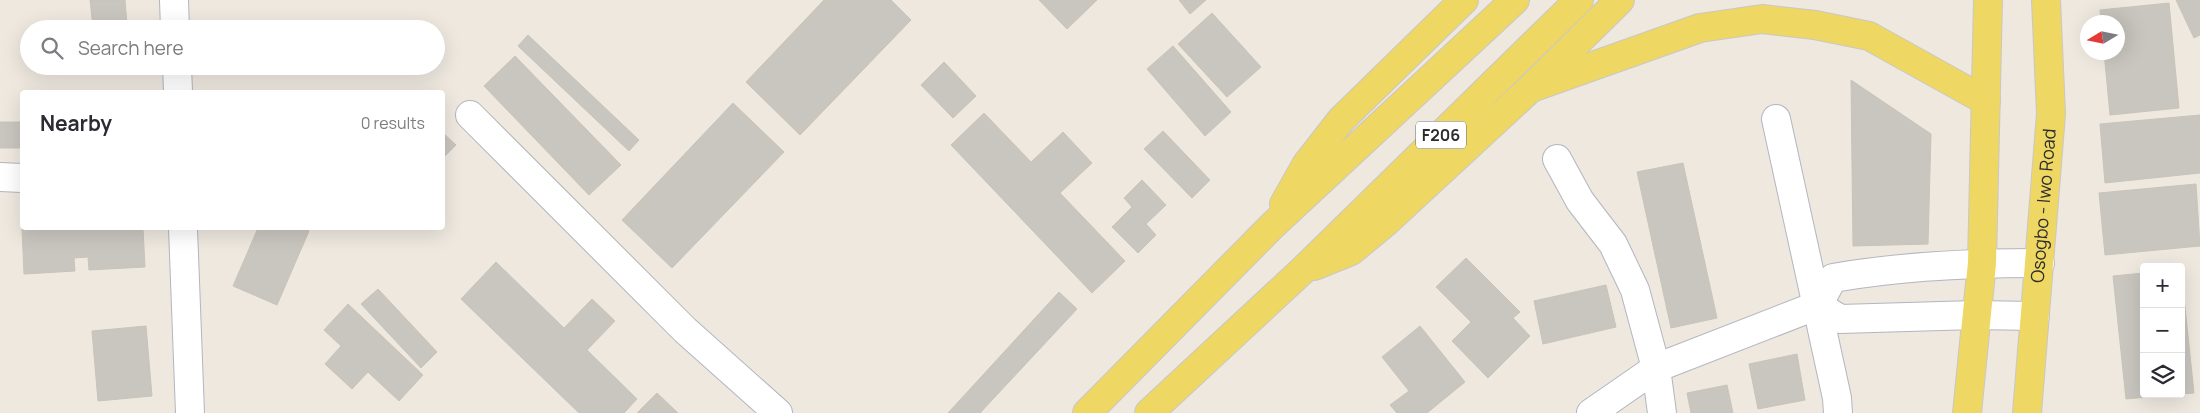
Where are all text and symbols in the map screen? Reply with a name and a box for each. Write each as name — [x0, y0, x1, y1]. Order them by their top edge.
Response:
north arrow — [2080, 15, 2125, 60]
search box — [20, 20, 445, 75]
icon: search — [38, 34, 66, 62]
text: Search here — [78, 35, 184, 61]
text: Nearby — [40, 109, 112, 137]
text: 0 results — [361, 112, 425, 134]
road number: F206 — [1416, 122, 1466, 148]
street label: Osogbo - Iwo Road — [2025, 128, 2061, 284]
map controls — [2140, 263, 2185, 398]
button: + — [2140, 263, 2185, 308]
button: − — [2140, 308, 2185, 353]
button: layers — [2140, 353, 2185, 398]

